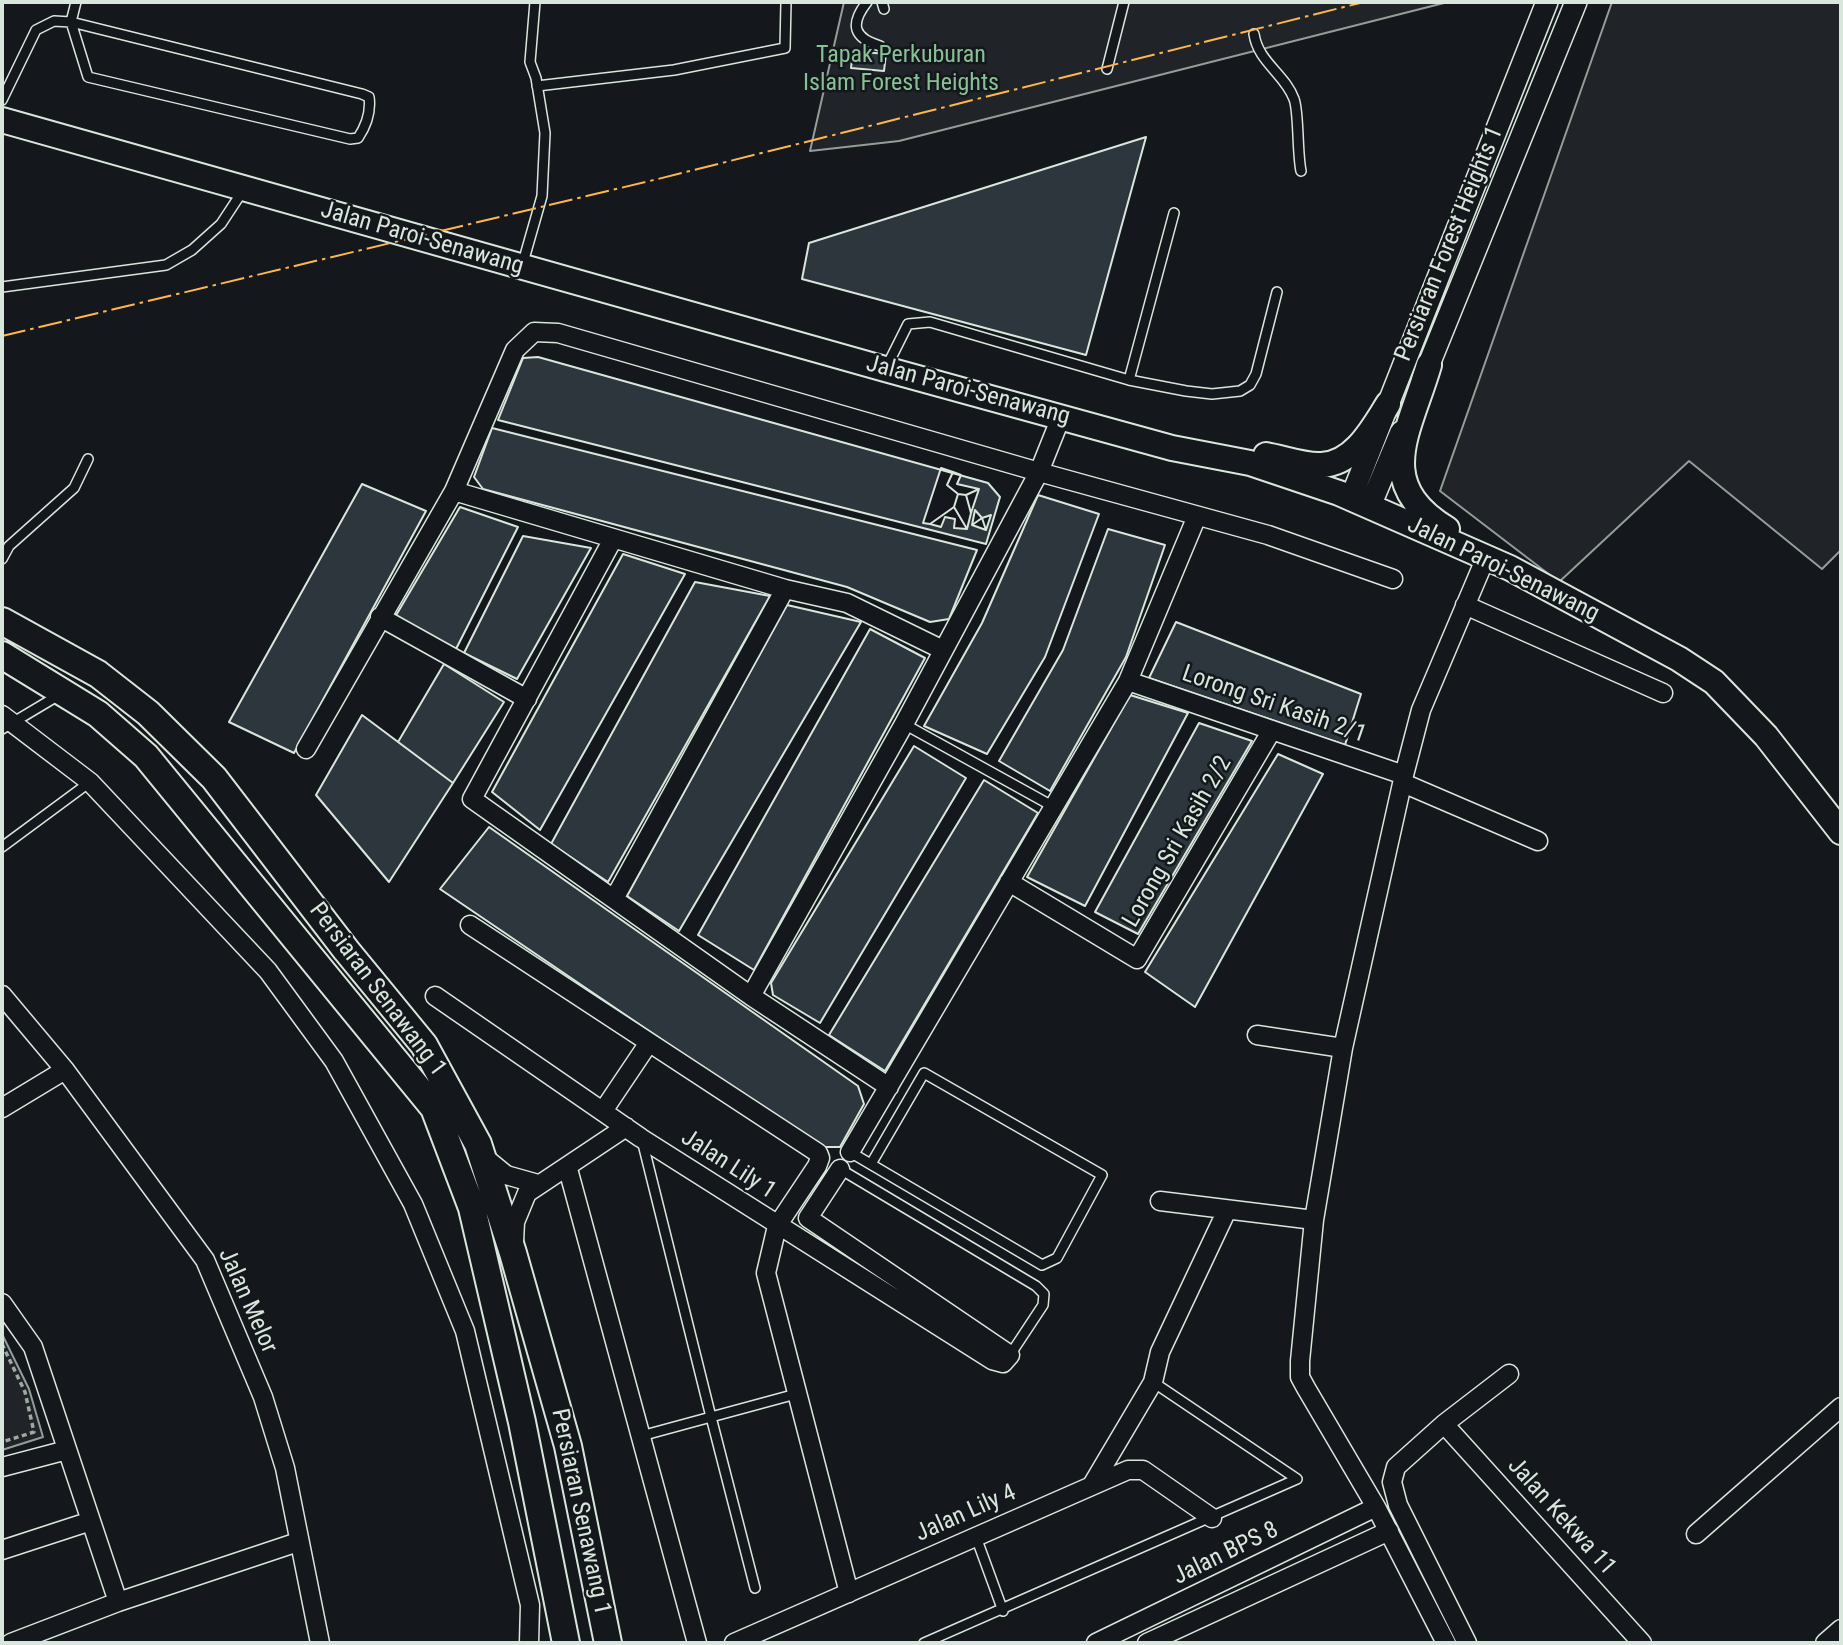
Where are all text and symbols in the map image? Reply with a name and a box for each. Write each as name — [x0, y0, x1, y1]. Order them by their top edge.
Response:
park label: Tapak Perkuburan Islam Forest Heights — [803, 42, 999, 98]
street label: Persiaran Forest Heights 1 — [1390, 122, 1510, 366]
street label: Jalan Paroi-Senawang — [317, 196, 527, 282]
street label: Jalan Paroi-Senawang — [863, 350, 1073, 432]
street label: Jalan Paroi-Senawang — [1402, 511, 1604, 629]
street label: Lorong Sri Kasih 2/1 — [1178, 660, 1370, 750]
street label: Lorong Sri Kasih 2/2 — [1117, 751, 1239, 933]
street label: Persiaran Senawang 1 — [302, 898, 452, 1082]
street label: Jalan Lily 1 — [675, 1124, 781, 1206]
street label: Jalan Melor — [211, 1244, 283, 1358]
street label: Persiaran Senawang 1 — [544, 1406, 616, 1618]
street label: Jalan Kekwa 11 — [1501, 1452, 1621, 1582]
street label: Jalan Lily 4 — [911, 1479, 1021, 1549]
street label: Jalan BPS 8 — [1169, 1516, 1283, 1592]

